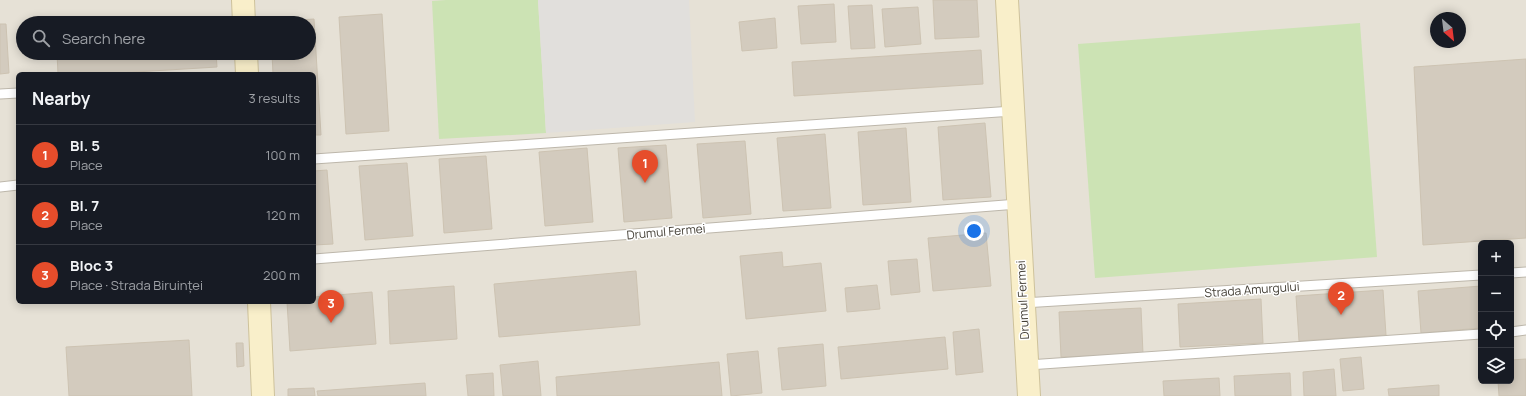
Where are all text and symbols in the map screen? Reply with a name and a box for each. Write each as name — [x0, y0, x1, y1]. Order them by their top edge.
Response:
north arrow — [1430, 12, 1466, 48]
search box — [16, 16, 316, 60]
icon: search — [30, 27, 52, 49]
text: Search here — [62, 28, 145, 49]
text: Nearby — [32, 87, 90, 110]
text: 3 results — [248, 89, 300, 107]
text: Bl. 5 — [70, 135, 100, 156]
text: 1 — [42, 146, 48, 164]
text: 100 m — [265, 146, 300, 164]
pin: 1 — [632, 150, 658, 183]
text: Place — [70, 156, 103, 174]
text: Bl. 7 — [70, 195, 99, 216]
text: 2 — [41, 206, 49, 224]
text: 120 m — [266, 206, 300, 224]
text: Place — [70, 216, 103, 234]
street label: Drumul Fermei — [626, 220, 706, 243]
your location — [964, 221, 984, 241]
map controls — [1478, 240, 1514, 384]
button: + — [1478, 240, 1514, 276]
text: Bloc 3 — [70, 255, 113, 276]
street label: Drumul Fermei — [1012, 260, 1033, 340]
text: 3 — [41, 266, 49, 284]
text: 200 m — [263, 266, 300, 284]
text: Place · Strada Biruinței — [70, 276, 203, 294]
button: − — [1478, 276, 1514, 312]
street label: Strada Amurgului — [1204, 278, 1300, 301]
pin: 2 — [1328, 282, 1354, 315]
pin: 3 — [318, 290, 344, 323]
button: locate — [1478, 312, 1514, 348]
button: layers — [1478, 348, 1514, 384]

